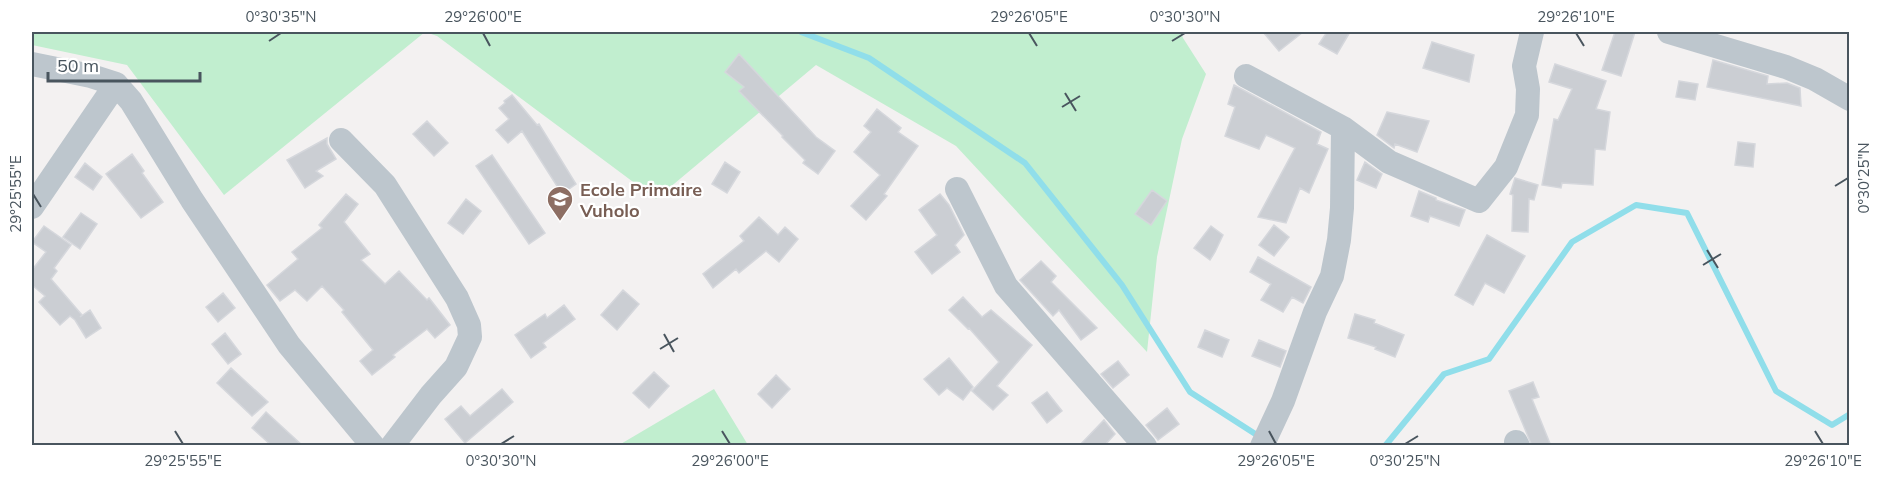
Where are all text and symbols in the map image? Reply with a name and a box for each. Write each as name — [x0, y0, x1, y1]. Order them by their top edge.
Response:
text: 0°30'35"N — [246, 7, 316, 26]
text: 29°26'00"E — [444, 7, 522, 26]
text: 29°26'05"E — [990, 7, 1068, 26]
text: 0°30'30"N — [1150, 7, 1220, 26]
text: 29°26'10"E — [1537, 7, 1615, 26]
scale bar — [48, 45, 200, 83]
text: 50 m — [57, 54, 99, 77]
text: 0°30'25"N — [1854, 143, 1873, 213]
text: 29°25'55"E — [6, 155, 25, 233]
place label: Ecole Primaire Vuholo — [579, 178, 702, 222]
school or university icon: Ecole Primaire Vuholo — [545, 184, 575, 222]
text: 29°25'55"E — [144, 451, 222, 470]
text: 0°30'30"N — [466, 451, 536, 470]
text: 29°26'00"E — [691, 451, 769, 470]
text: 29°26'05"E — [1237, 451, 1315, 470]
text: 0°30'25"N — [1370, 451, 1440, 470]
text: 29°26'10"E — [1784, 451, 1862, 470]

